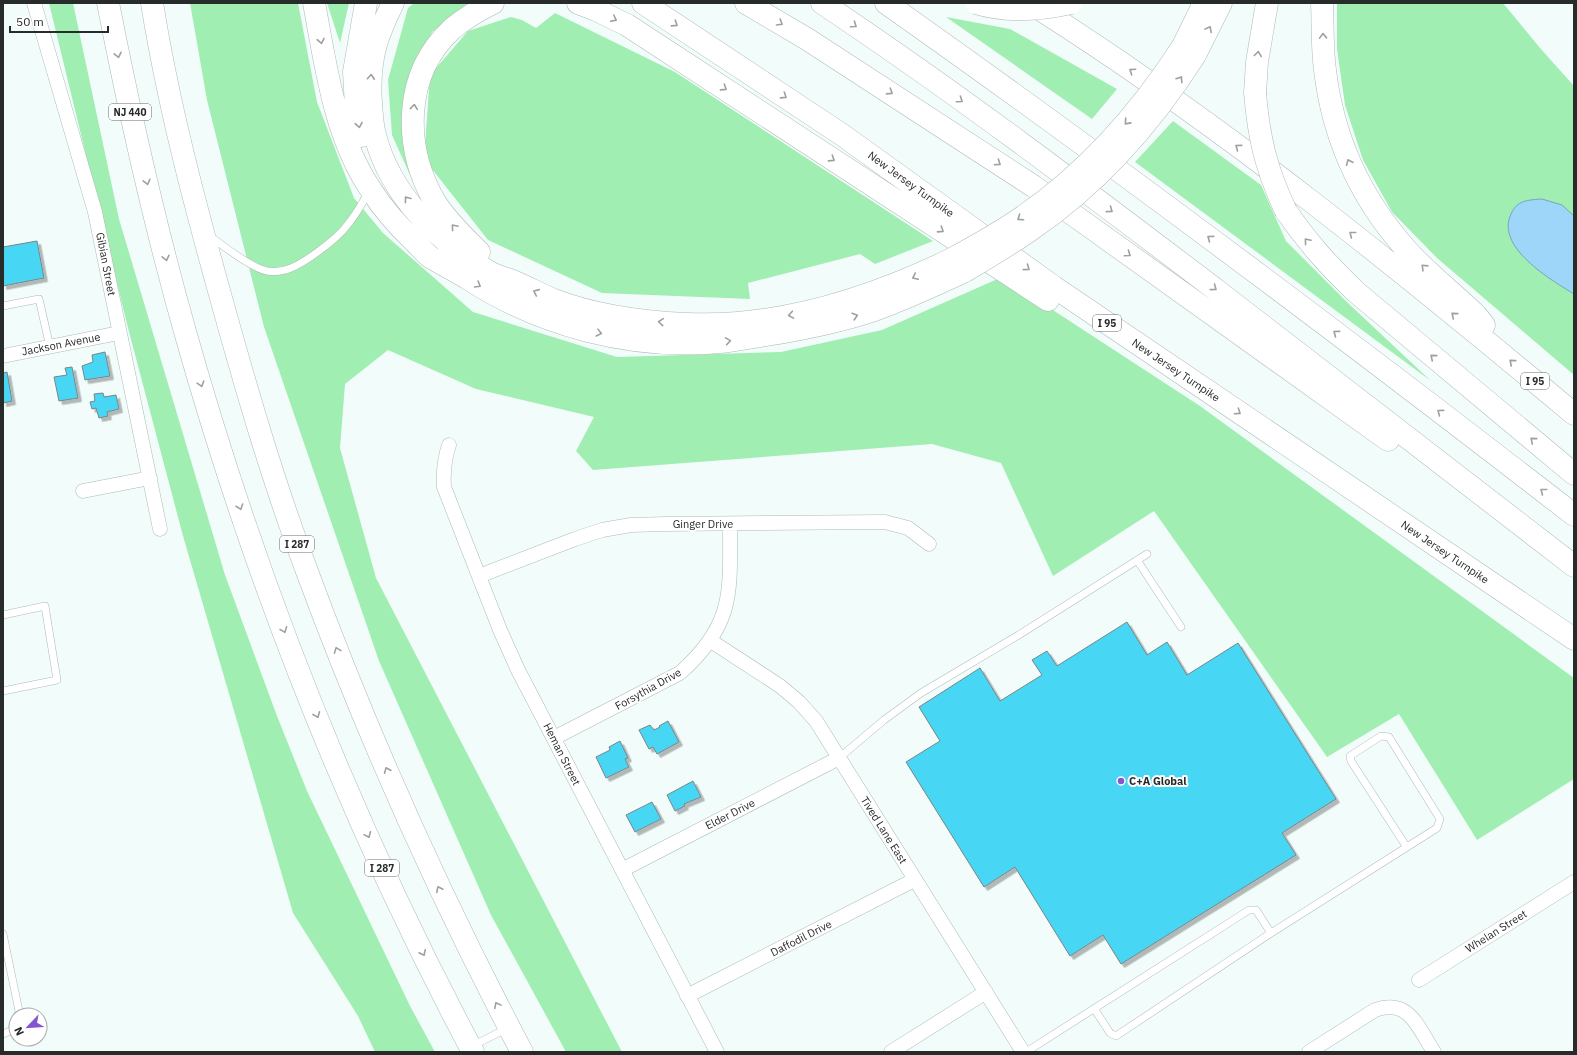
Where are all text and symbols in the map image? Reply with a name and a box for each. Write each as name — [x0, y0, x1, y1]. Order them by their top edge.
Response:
scale bar — [10, 8, 108, 34]
text: 50 m — [16, 14, 44, 29]
one-way arrow — [610, 14, 617, 21]
one-way arrow — [776, 18, 783, 25]
one-way arrow — [671, 20, 678, 27]
one-way arrow — [850, 20, 857, 28]
one-way arrow — [1204, 26, 1212, 34]
one-way arrow — [1319, 33, 1327, 39]
one-way arrow — [316, 38, 325, 44]
one-way arrow — [1253, 51, 1262, 57]
one-way arrow — [114, 52, 122, 58]
one-way arrow — [1129, 68, 1136, 76]
one-way arrow — [366, 74, 375, 80]
one-way arrow — [1175, 76, 1183, 83]
one-way arrow — [719, 83, 726, 90]
one-way arrow — [885, 88, 892, 95]
one-way arrow — [780, 91, 787, 99]
one-way arrow — [956, 95, 963, 103]
road number: NJ 440 — [109, 104, 151, 120]
one-way arrow — [409, 104, 418, 110]
one-way arrow — [1124, 118, 1131, 125]
one-way arrow — [354, 122, 362, 128]
one-way arrow — [1235, 144, 1242, 151]
street label: New Jersey Turnpike — [865, 148, 957, 220]
one-way arrow — [828, 154, 835, 161]
one-way arrow — [994, 158, 1001, 165]
one-way arrow — [1346, 159, 1354, 167]
one-way arrow — [142, 178, 151, 185]
one-way arrow — [404, 197, 411, 204]
one-way arrow — [1106, 205, 1113, 212]
one-way arrow — [1017, 213, 1024, 221]
one-way arrow — [452, 224, 459, 231]
one-way arrow — [937, 225, 944, 233]
street label: Gibian Street — [93, 231, 119, 297]
one-way arrow — [1350, 231, 1357, 238]
one-way arrow — [1207, 236, 1214, 243]
one-way arrow — [1304, 238, 1311, 245]
one-way arrow — [1124, 249, 1131, 257]
one-way arrow — [161, 255, 169, 262]
one-way arrow — [1023, 263, 1030, 271]
one-way arrow — [1421, 264, 1429, 272]
one-way arrow — [911, 272, 919, 280]
one-way arrow — [474, 281, 481, 288]
one-way arrow — [1209, 283, 1216, 290]
one-way arrow — [532, 289, 540, 297]
one-way arrow — [788, 310, 794, 319]
one-way arrow — [851, 312, 858, 321]
one-way arrow — [1451, 312, 1458, 319]
road number: I 95 — [1093, 315, 1121, 331]
one-way arrow — [658, 318, 664, 327]
one-way arrow — [595, 328, 602, 337]
street label: Jackson Avenue — [20, 330, 102, 358]
one-way arrow — [1334, 331, 1341, 338]
street label: New Jersey Turnpike — [1129, 335, 1223, 405]
one-way arrow — [725, 337, 731, 346]
one-way arrow — [1430, 355, 1438, 362]
one-way arrow — [1509, 359, 1516, 366]
road number: I 95 — [1521, 373, 1549, 389]
one-way arrow — [196, 380, 205, 387]
one-way arrow — [1234, 407, 1241, 414]
one-way arrow — [1438, 409, 1445, 416]
one-way arrow — [1531, 438, 1538, 445]
one-way arrow — [1541, 489, 1548, 496]
one-way arrow — [235, 504, 244, 511]
street label: Ginger Drive — [673, 517, 733, 531]
street label: New Jersey Turnpike — [1398, 517, 1492, 587]
road number: I 287 — [280, 536, 314, 552]
one-way arrow — [279, 626, 287, 633]
one-way arrow — [334, 646, 342, 653]
street label: Forsythia Drive — [612, 665, 684, 713]
one-way arrow — [312, 711, 320, 719]
street label: Heman Street — [540, 720, 584, 788]
one-way arrow — [384, 766, 392, 773]
place label: C+A Global — [1129, 774, 1187, 788]
marker: C+A Global — [1116, 776, 1126, 786]
street label: Tived Lane East — [858, 794, 910, 866]
street label: Elder Drive — [703, 796, 757, 832]
one-way arrow — [363, 831, 371, 838]
road number: I 287 — [365, 860, 399, 876]
one-way arrow — [437, 885, 444, 893]
street label: Whelan Street — [1463, 906, 1529, 955]
street label: Daffodil Drive — [768, 917, 834, 959]
one-way arrow — [418, 948, 426, 956]
one-way arrow — [495, 1002, 502, 1009]
north arrow — [8, 1007, 48, 1047]
text: N — [11, 1025, 27, 1038]

